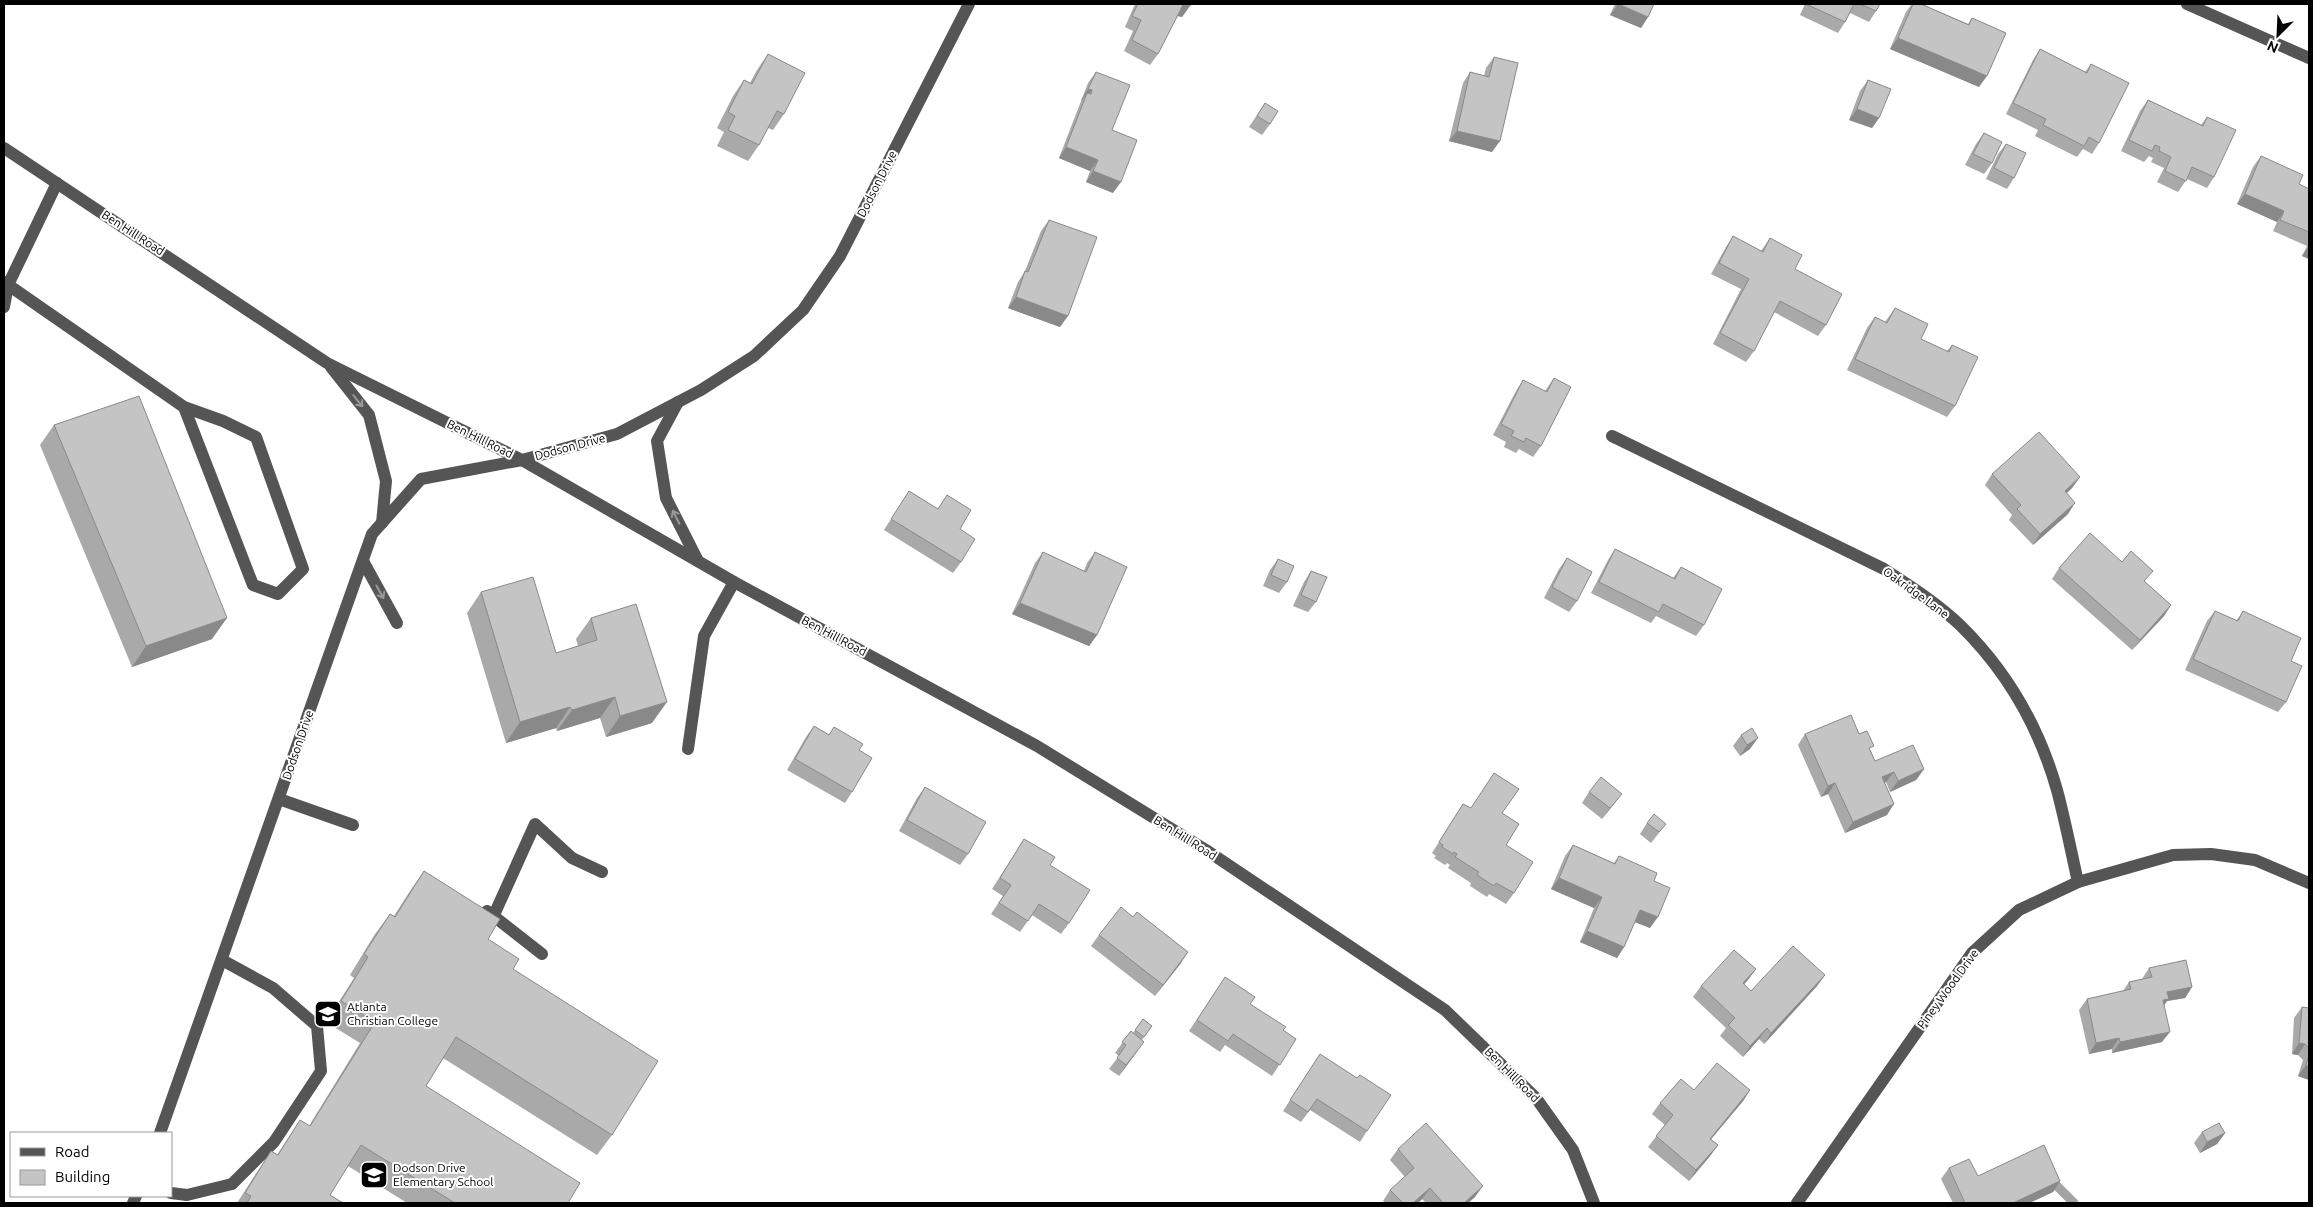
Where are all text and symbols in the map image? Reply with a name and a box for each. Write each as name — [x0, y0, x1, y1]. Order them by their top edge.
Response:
north arrow — [2253, 10, 2303, 60]
text: N — [2265, 37, 2281, 56]
street label: Dodson Drive — [854, 148, 899, 219]
street label: Ben Hill Road — [100, 208, 167, 258]
one-way arrow — [352, 395, 363, 408]
street label: Ben Hill Road — [445, 417, 515, 460]
street label: Dodson Drive — [533, 431, 607, 462]
one-way arrow — [671, 510, 680, 525]
street label: Oakridge Lane — [1881, 564, 1952, 621]
one-way arrow — [375, 585, 385, 600]
street label: Ben Hill Road — [799, 613, 869, 658]
street label: Dodson Drive — [280, 708, 316, 781]
street label: Ben Hill Road — [1151, 813, 1219, 862]
street label: Piney Wood Drive — [1914, 946, 1981, 1031]
school or university icon: Atlanta Christian College — [313, 999, 343, 1029]
place label: Atlanta Christian College — [347, 1000, 438, 1027]
street label: Ben Hill Road — [1482, 1045, 1542, 1105]
legend — [10, 1132, 172, 1197]
text: Road — [55, 1143, 90, 1160]
school or university icon: Dodson Drive Elementary School — [359, 1160, 389, 1190]
place label: Dodson Drive Elementary School — [393, 1161, 493, 1188]
text: Building — [55, 1168, 110, 1185]

